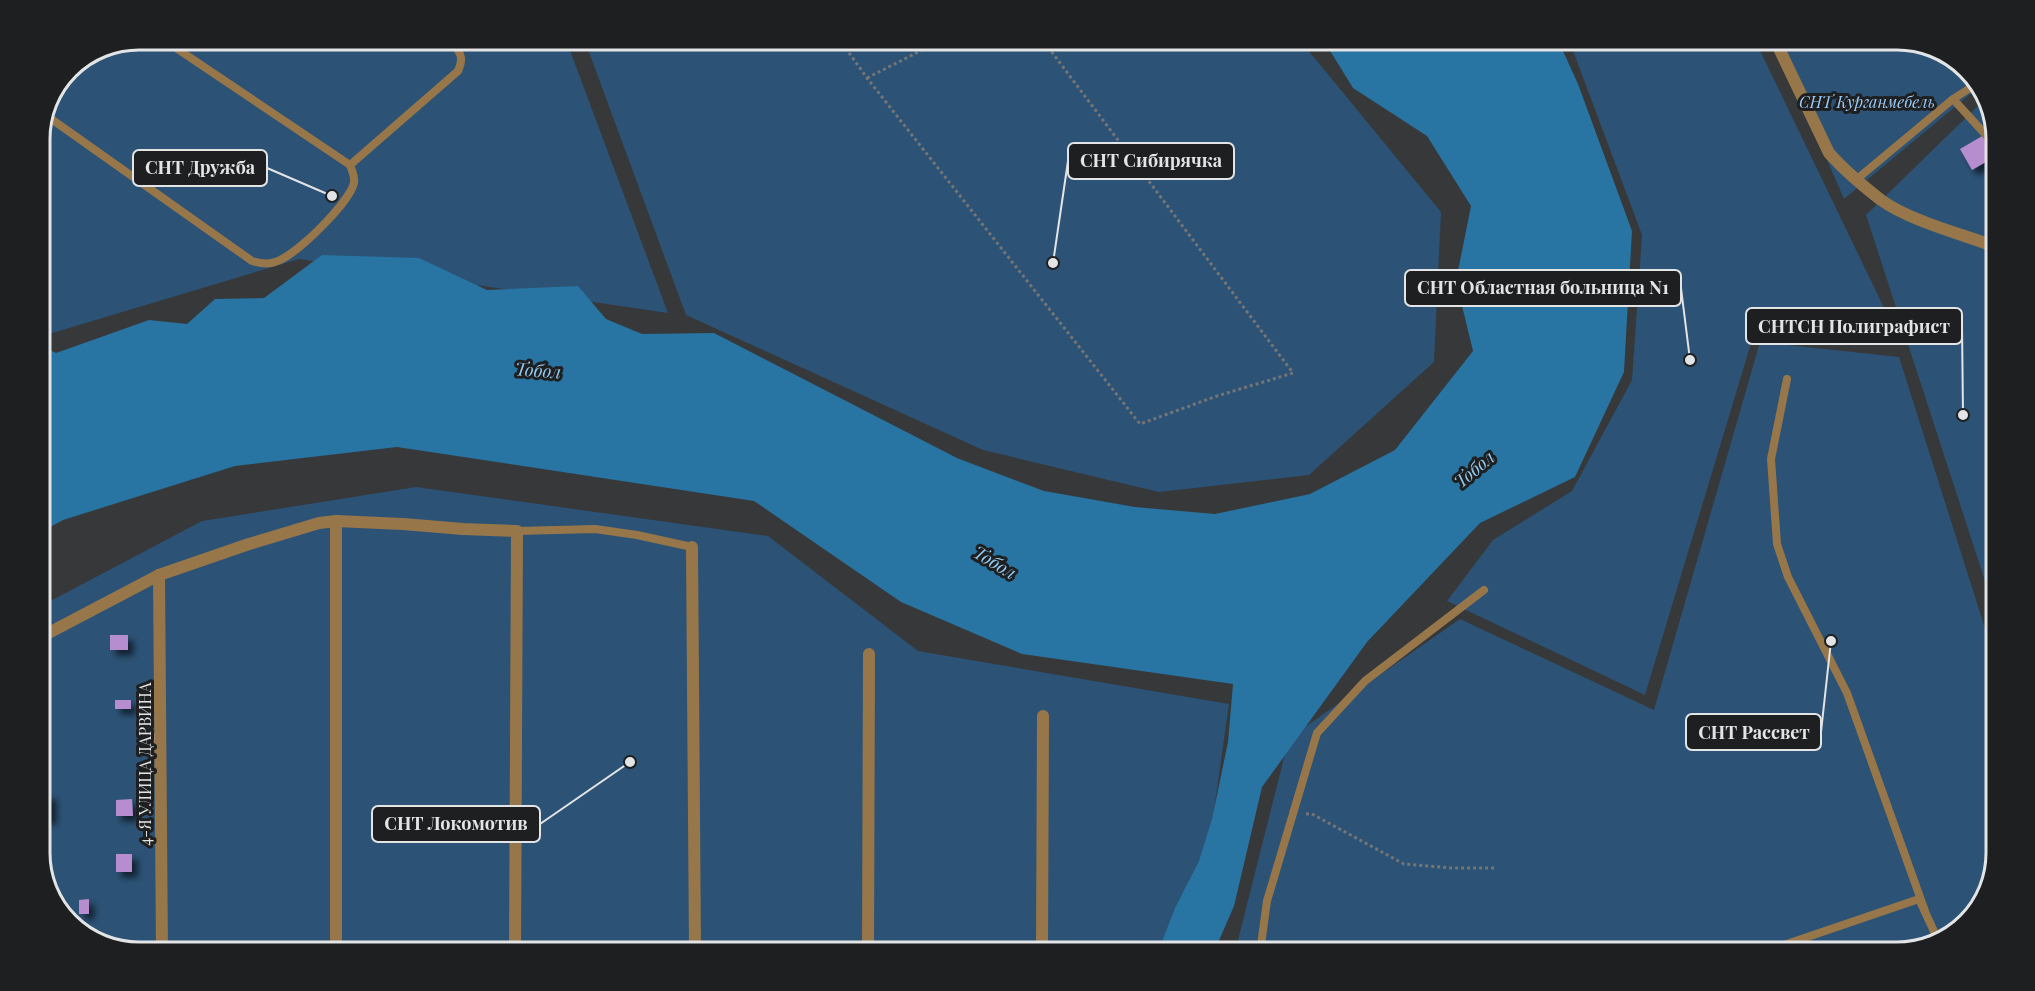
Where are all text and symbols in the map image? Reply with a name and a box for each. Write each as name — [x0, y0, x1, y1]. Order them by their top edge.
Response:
park label: СНТ Курганмебель — [1799, 91, 1935, 112]
callout: СНТ Сибирячка — [1068, 143, 1234, 179]
text: СНТ Сибирячка — [1080, 148, 1223, 172]
callout: СНТ Дружба — [133, 150, 267, 186]
text: СНТ Дружба — [145, 155, 256, 179]
callout: СНТ Областная больница N1 — [1405, 270, 1681, 306]
text: СНТ Областная больница N1 — [1417, 275, 1669, 299]
callout: СНТСН Полиграфист — [1746, 308, 1962, 344]
text: СНТСН Полиграфист — [1758, 314, 1950, 338]
water label: Тобол — [514, 356, 562, 384]
water label: Тобол — [1449, 445, 1499, 493]
water label: Тобол — [969, 540, 1021, 584]
street label: 4-Я УЛИЦА ДАРВИНА — [134, 681, 155, 846]
callout: СНТ Рассвет — [1686, 714, 1821, 750]
text: СНТ Рассвет — [1698, 720, 1810, 744]
callout: СНТ Локомотив — [372, 806, 540, 842]
text: СНТ Локомотив — [384, 811, 528, 835]

